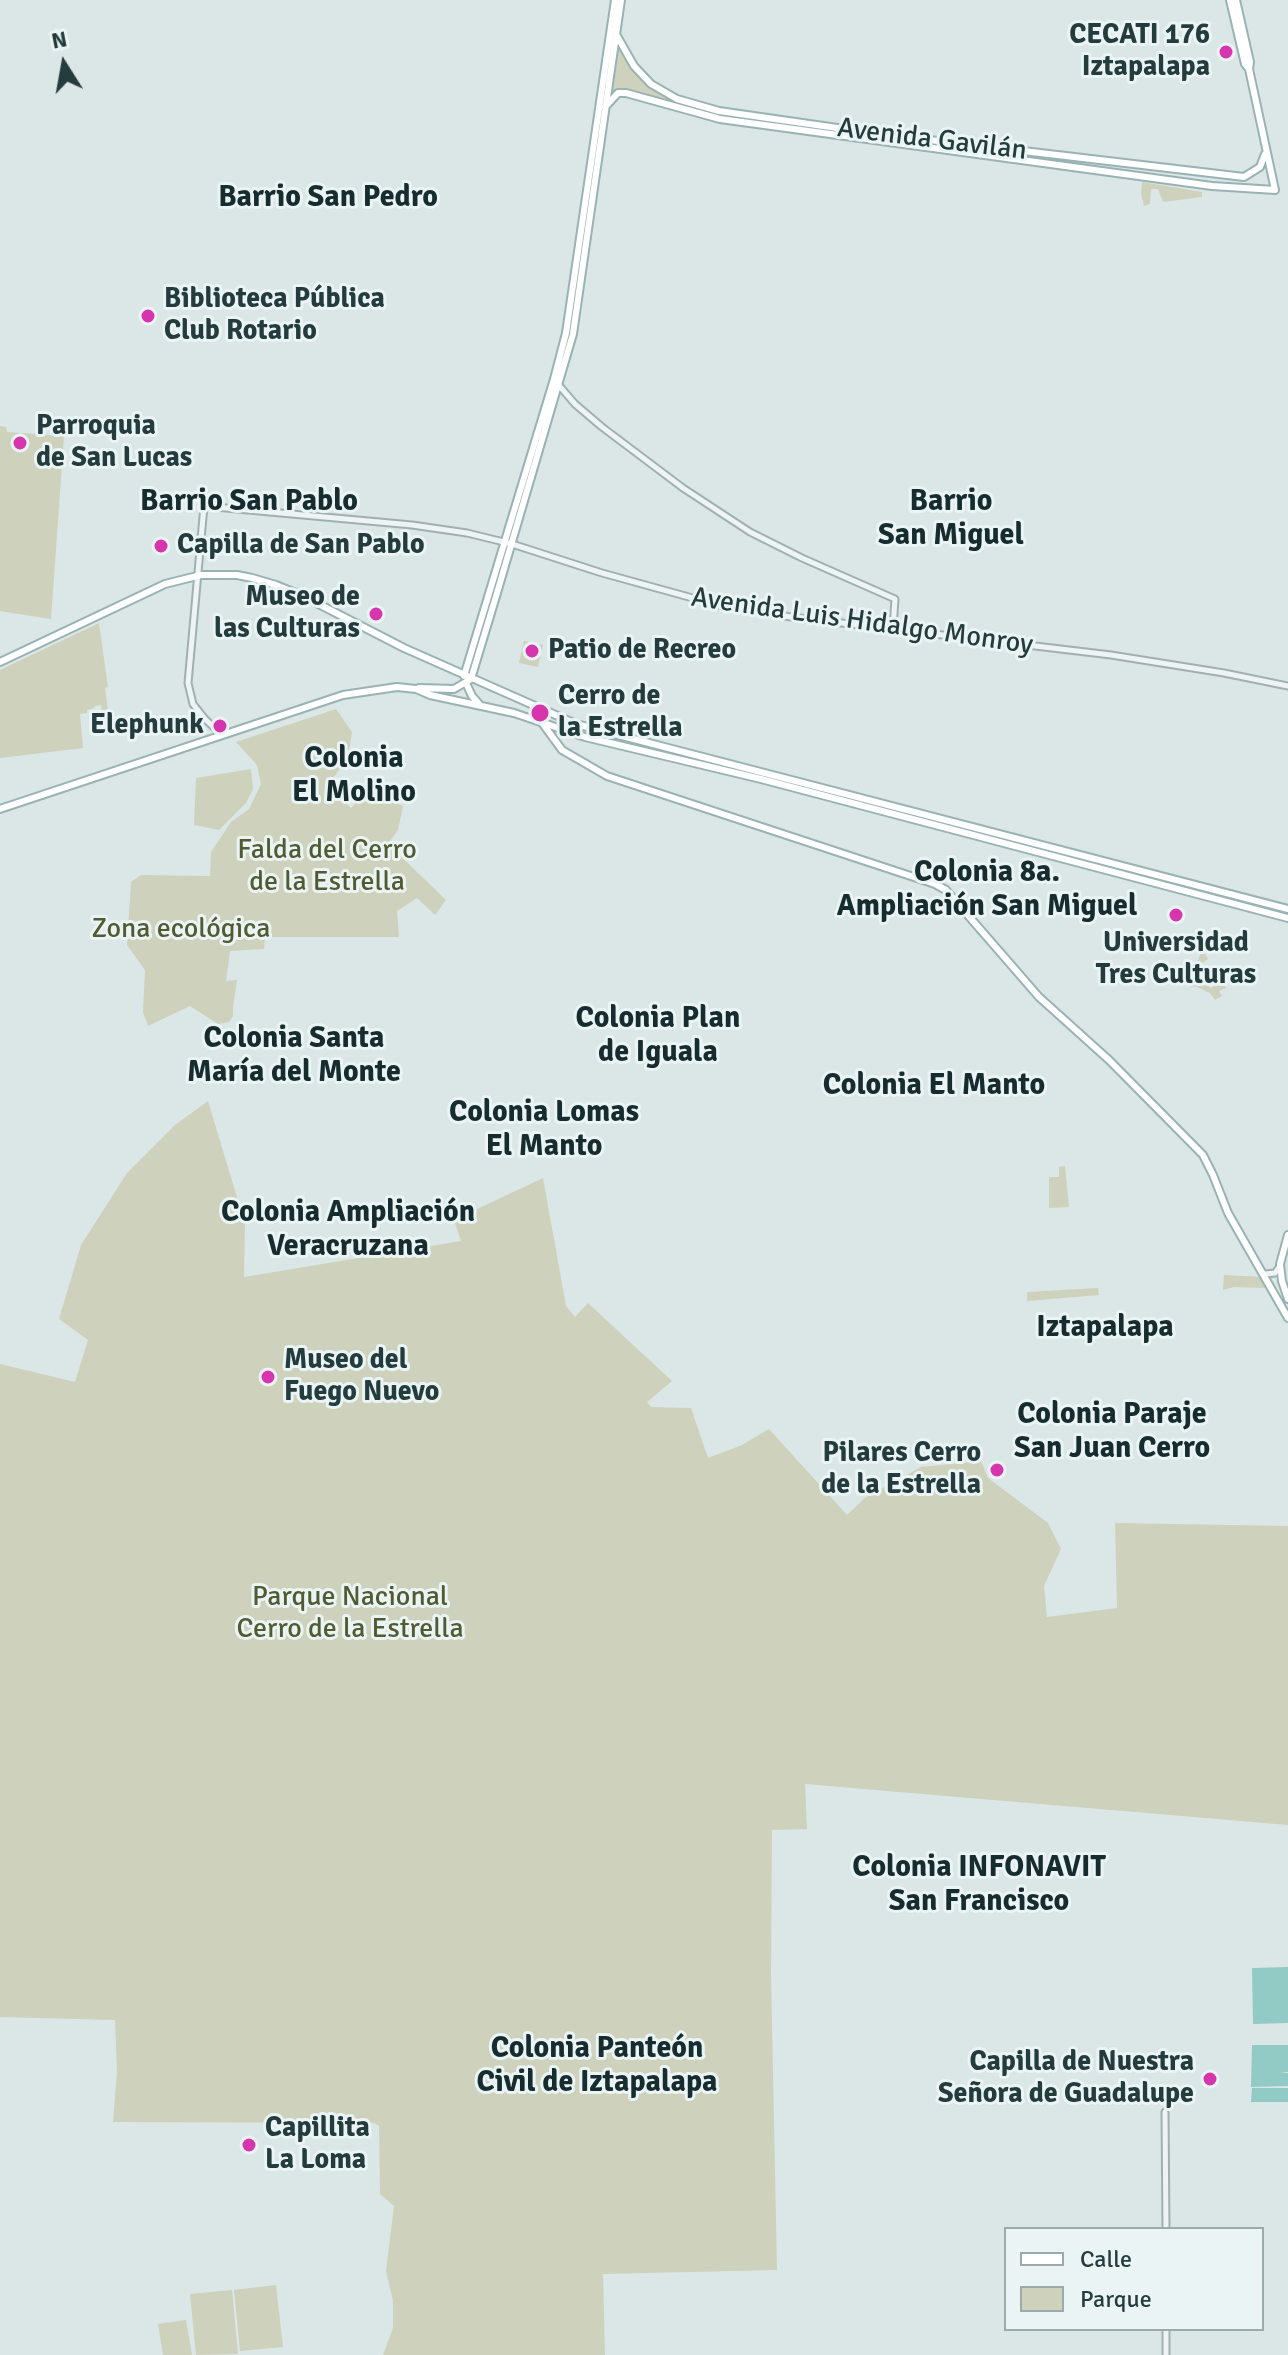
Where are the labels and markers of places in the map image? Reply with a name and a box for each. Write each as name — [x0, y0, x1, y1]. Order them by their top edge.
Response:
place label: CECATI 176 Iztapalapa — [1069, 19, 1210, 85]
marker: CECATI 176 Iztapalapa — [1217, 43, 1235, 61]
place label: Biblioteca Pública Club Rotario — [164, 283, 385, 349]
marker: Biblioteca Pública Club Rotario — [139, 307, 157, 325]
place label: Parroquia de San Lucas — [36, 410, 192, 476]
marker: Parroquia de San Lucas — [11, 434, 29, 452]
place label: Capilla de San Pablo — [177, 529, 425, 563]
marker: Capilla de San Pablo — [152, 537, 170, 555]
place label: Museo de las Culturas — [214, 581, 360, 647]
marker: Museo de las Culturas — [367, 605, 385, 623]
place label: Patio de Recreo — [548, 634, 736, 668]
marker: Patio de Recreo — [523, 642, 541, 660]
place label: Cerro de la Estrella — [558, 680, 683, 746]
marker: Cerro de la Estrella — [529, 702, 551, 724]
place label: Elephunk — [90, 709, 204, 743]
marker: Elephunk — [211, 717, 229, 735]
marker: Universidad Tres Culturas — [1167, 906, 1185, 924]
place label: Universidad Tres Culturas — [1096, 927, 1256, 993]
place label: Museo del Fuego Nuevo — [284, 1344, 439, 1410]
marker: Museo del Fuego Nuevo — [259, 1368, 277, 1386]
place label: Pilares Cerro de la Estrella — [821, 1437, 981, 1503]
marker: Pilares Cerro de la Estrella — [988, 1461, 1006, 1479]
place label: Capilla de Nuestra Señora de Guadalupe — [938, 2046, 1194, 2112]
marker: Capilla de Nuestra Señora de Guadalupe — [1201, 2070, 1219, 2088]
place label: Capillita La Loma — [265, 2112, 370, 2178]
marker: Capillita La Loma — [240, 2136, 258, 2154]

